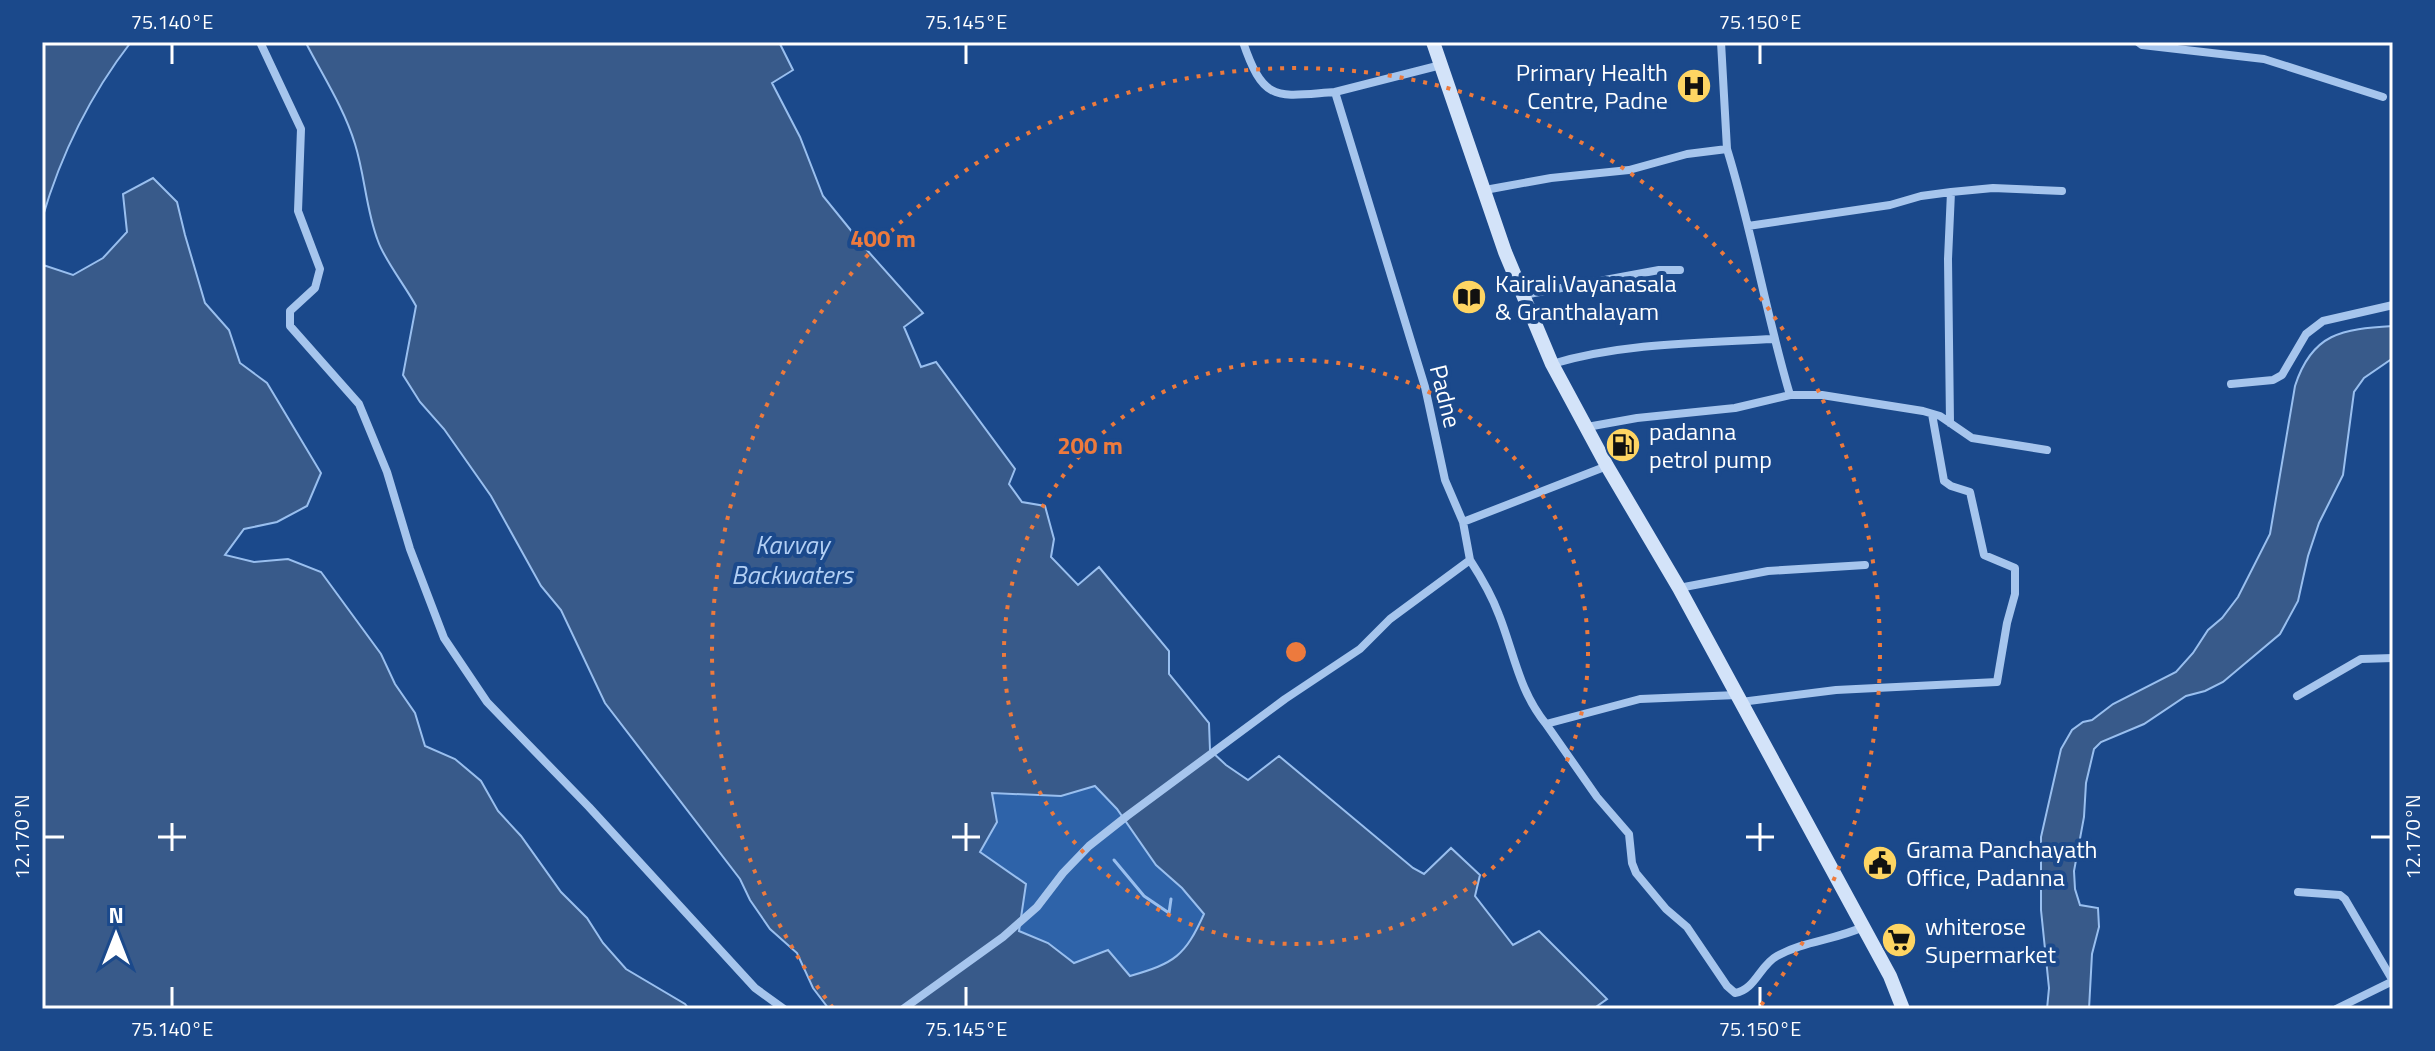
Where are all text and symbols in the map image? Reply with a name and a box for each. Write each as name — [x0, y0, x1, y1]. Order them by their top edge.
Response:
text: 75.140°E — [131, 6, 213, 37]
text: 75.145°E — [925, 6, 1007, 37]
text: 75.150°E — [1719, 6, 1801, 37]
place label: Primary Health Centre, Padne — [1516, 54, 1668, 118]
hospital icon: Primary Health Centre, Padne — [1675, 67, 1713, 105]
text: 400 m — [850, 220, 916, 256]
place label: Kairali Vayanasala & Granthalayam — [1495, 265, 1677, 329]
library icon: Kairali Vayanasala & Granthalayam — [1450, 278, 1488, 316]
street label: Padne — [1421, 361, 1471, 431]
place label: padanna petrol pump — [1649, 413, 1772, 477]
fuel station icon: padanna petrol pump — [1604, 426, 1642, 464]
text: 200 m — [1057, 427, 1123, 463]
water label: Kavvay Backwaters — [731, 525, 855, 594]
centre of rings — [1282, 638, 1310, 666]
text: 12.170°N — [6, 794, 37, 880]
text: 12.170°N — [2397, 794, 2428, 880]
place label: Grama Panchayath Office, Padanna — [1906, 831, 2097, 895]
public building icon: Grama Panchayath Office, Padanna — [1861, 844, 1899, 882]
north arrow — [76, 895, 156, 975]
text: N — [108, 898, 124, 932]
place label: whiterose Supermarket — [1925, 908, 2056, 972]
supermarket icon: whiterose Supermarket — [1880, 921, 1918, 959]
text: 75.140°E — [131, 1013, 213, 1044]
text: 75.145°E — [925, 1013, 1007, 1044]
text: 75.150°E — [1719, 1013, 1801, 1044]

